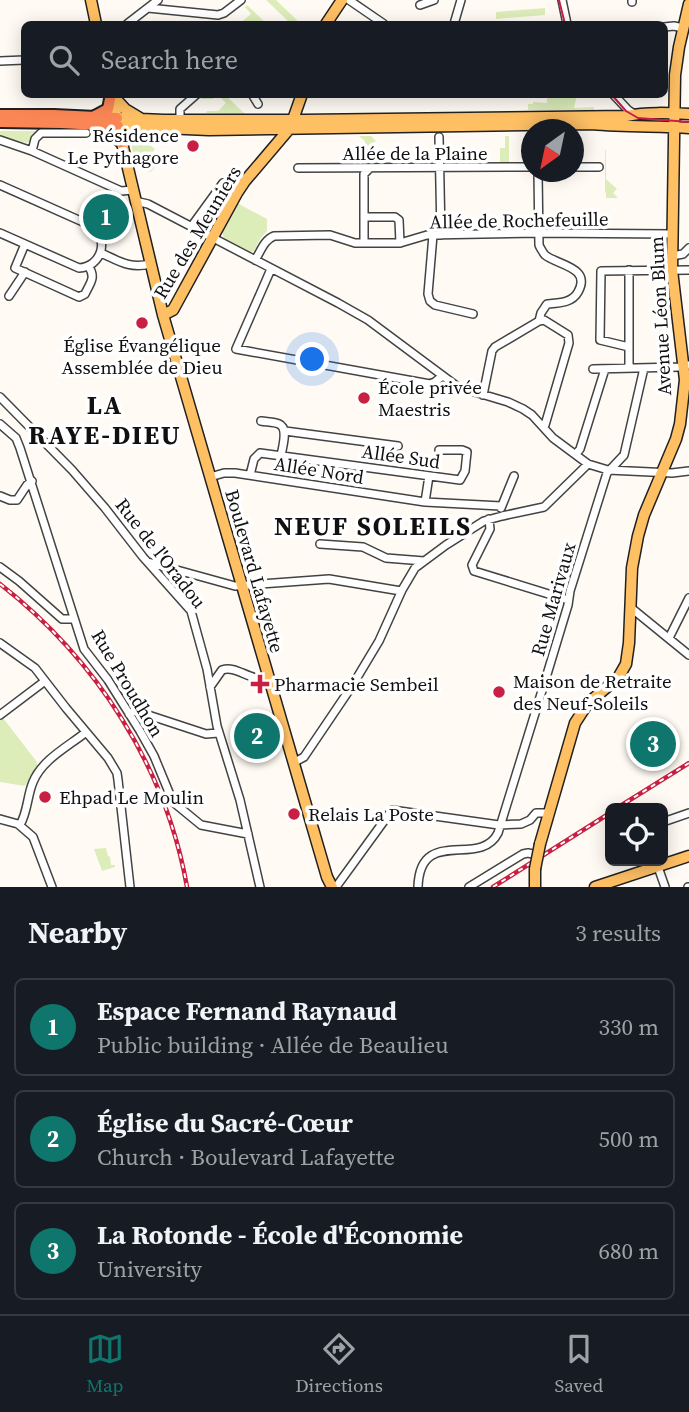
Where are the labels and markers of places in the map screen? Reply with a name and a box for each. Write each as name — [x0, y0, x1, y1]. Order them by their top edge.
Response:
place label: Résidence Le Pythagore — [67, 122, 179, 170]
marker: Résidence Le Pythagore — [185, 138, 201, 154]
pin: 1 — [83, 191, 129, 243]
marker: Église Évangélique Assemblée de Dieu — [134, 315, 150, 331]
place label: Église Évangélique Assemblée de Dieu — [62, 332, 222, 380]
place label: École privée Maestris — [378, 374, 482, 422]
marker: École privée Maestris — [356, 390, 372, 406]
place label: Maison de Retraite des Neuf-Soleils — [513, 668, 672, 716]
place label: Pharmacie Sembeil — [274, 671, 439, 697]
marker: Pharmacie Sembeil — [252, 676, 268, 692]
marker: Maison de Retraite des Neuf-Soleils — [491, 684, 507, 700]
pin: 2 — [234, 710, 280, 762]
pin: 3 — [630, 718, 676, 770]
place label: Ehpad Le Moulin — [59, 784, 204, 810]
marker: Ehpad Le Moulin — [37, 789, 53, 805]
place label: Relais La Poste — [308, 801, 434, 827]
marker: Relais La Poste — [286, 806, 302, 822]

